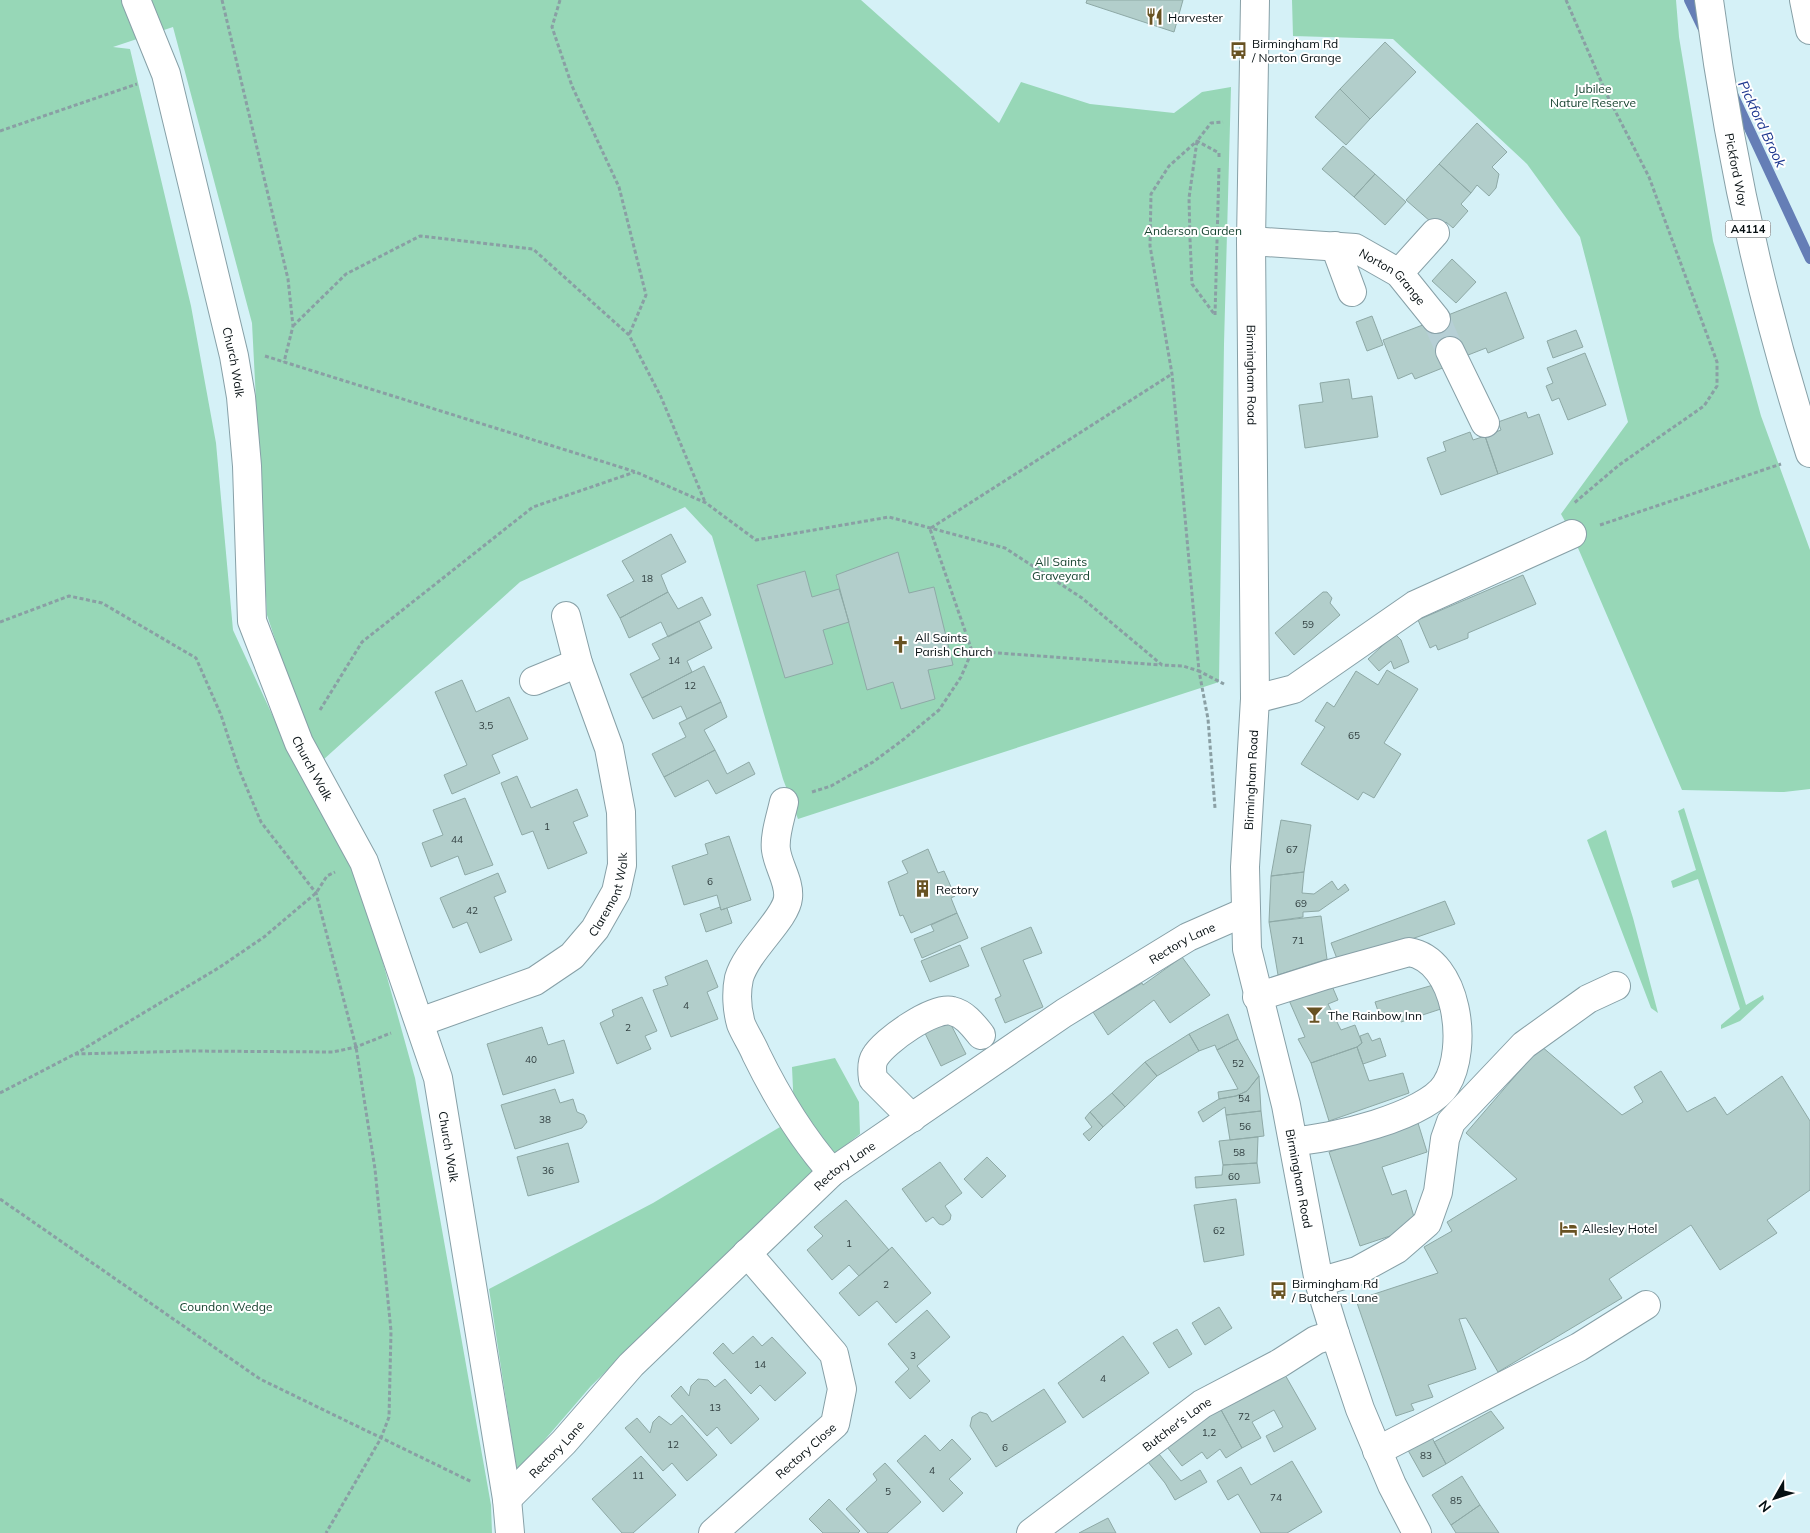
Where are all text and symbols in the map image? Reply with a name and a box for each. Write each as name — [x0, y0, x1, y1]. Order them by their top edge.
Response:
restaurant icon: Harvester — [1144, 7, 1164, 27]
place label: Harvester — [1168, 10, 1223, 25]
place label: Birmingham Rd / Norton Grange — [1251, 36, 1341, 65]
bus stop icon: Birmingham Rd / Norton Grange — [1228, 40, 1248, 60]
water label: Pickford Brook — [1734, 78, 1790, 171]
park label: Jubilee Nature Reserve — [1550, 81, 1636, 110]
street label: Pickford Way — [1722, 132, 1752, 208]
road number: A4114 — [1726, 220, 1770, 238]
park label: Anderson Garden — [1144, 223, 1242, 238]
street label: Norton Grange — [1357, 245, 1429, 308]
street label: Church Walk — [220, 325, 249, 399]
street label: Birmingham Road — [1244, 325, 1260, 425]
park label: All Saints Graveyard — [1032, 554, 1090, 583]
house number: 18 — [641, 572, 653, 585]
house number: 59 — [1302, 618, 1314, 631]
place label: All Saints Parish Church — [915, 630, 992, 659]
church icon: All Saints Parish Church — [891, 634, 911, 654]
house number: 14 — [668, 654, 680, 667]
house number: 12 — [684, 679, 696, 692]
house number: 3,5 — [479, 719, 493, 732]
street label: Birmingham Road — [1241, 729, 1261, 831]
house number: 65 — [1348, 729, 1360, 742]
street label: Church Walk — [289, 733, 337, 804]
house number: 1 — [544, 820, 550, 833]
house number: 44 — [451, 833, 463, 846]
house number: 67 — [1286, 843, 1298, 856]
street label: Claremont Walk — [585, 852, 630, 939]
house number: 6 — [707, 875, 713, 888]
building icon: Rectory — [912, 879, 932, 899]
place label: Rectory — [936, 882, 979, 897]
house number: 69 — [1295, 897, 1307, 910]
house number: 42 — [466, 904, 478, 917]
street label: Rectory Lane — [1146, 919, 1217, 967]
house number: 71 — [1292, 934, 1304, 947]
house number: 4 — [683, 999, 689, 1012]
bar icon: The Rainbow Inn — [1304, 1005, 1324, 1025]
place label: The Rainbow Inn — [1328, 1008, 1422, 1023]
house number: 2 — [625, 1021, 631, 1034]
house number: 40 — [525, 1053, 537, 1066]
house number: 52 — [1232, 1057, 1244, 1070]
house number: 54 — [1238, 1092, 1250, 1105]
street label: Church Walk — [436, 1110, 463, 1184]
house number: 38 — [539, 1113, 551, 1126]
house number: 56 — [1239, 1120, 1251, 1133]
street label: Birmingham Road — [1283, 1128, 1316, 1229]
street label: Rectory Lane — [810, 1137, 878, 1193]
house number: 58 — [1233, 1146, 1245, 1159]
house number: 36 — [542, 1164, 554, 1177]
house number: 60 — [1228, 1170, 1240, 1183]
hotel icon: Allesley Hotel — [1558, 1218, 1578, 1238]
place label: Allesley Hotel — [1582, 1221, 1657, 1236]
house number: 62 — [1213, 1224, 1225, 1237]
house number: 1 — [846, 1237, 852, 1250]
place label: Birmingham Rd / Butchers Lane — [1291, 1276, 1378, 1305]
house number: 2 — [883, 1278, 889, 1291]
bus stop icon: Birmingham Rd / Butchers Lane — [1268, 1280, 1288, 1300]
park label: Coundon Wedge — [180, 1299, 272, 1314]
house number: 3 — [910, 1349, 916, 1362]
house number: 14 — [754, 1358, 766, 1371]
house number: 4 — [1100, 1372, 1106, 1385]
street label: Butcher's Lane — [1139, 1393, 1213, 1454]
house number: 13 — [709, 1401, 721, 1414]
house number: 72 — [1238, 1410, 1250, 1423]
street label: Rectory Lane — [525, 1417, 587, 1481]
street label: Rectory Close — [772, 1419, 839, 1481]
house number: 1,2 — [1202, 1426, 1216, 1439]
house number: 12 — [667, 1438, 679, 1451]
house number: 6 — [1002, 1441, 1008, 1454]
house number: 83 — [1420, 1449, 1432, 1462]
house number: 4 — [929, 1464, 935, 1477]
house number: 11 — [632, 1469, 644, 1482]
north arrow — [1750, 1473, 1800, 1523]
house number: 5 — [885, 1485, 891, 1498]
house number: 74 — [1270, 1491, 1282, 1504]
house number: 85 — [1450, 1494, 1462, 1507]
text: N — [1755, 1496, 1775, 1516]

